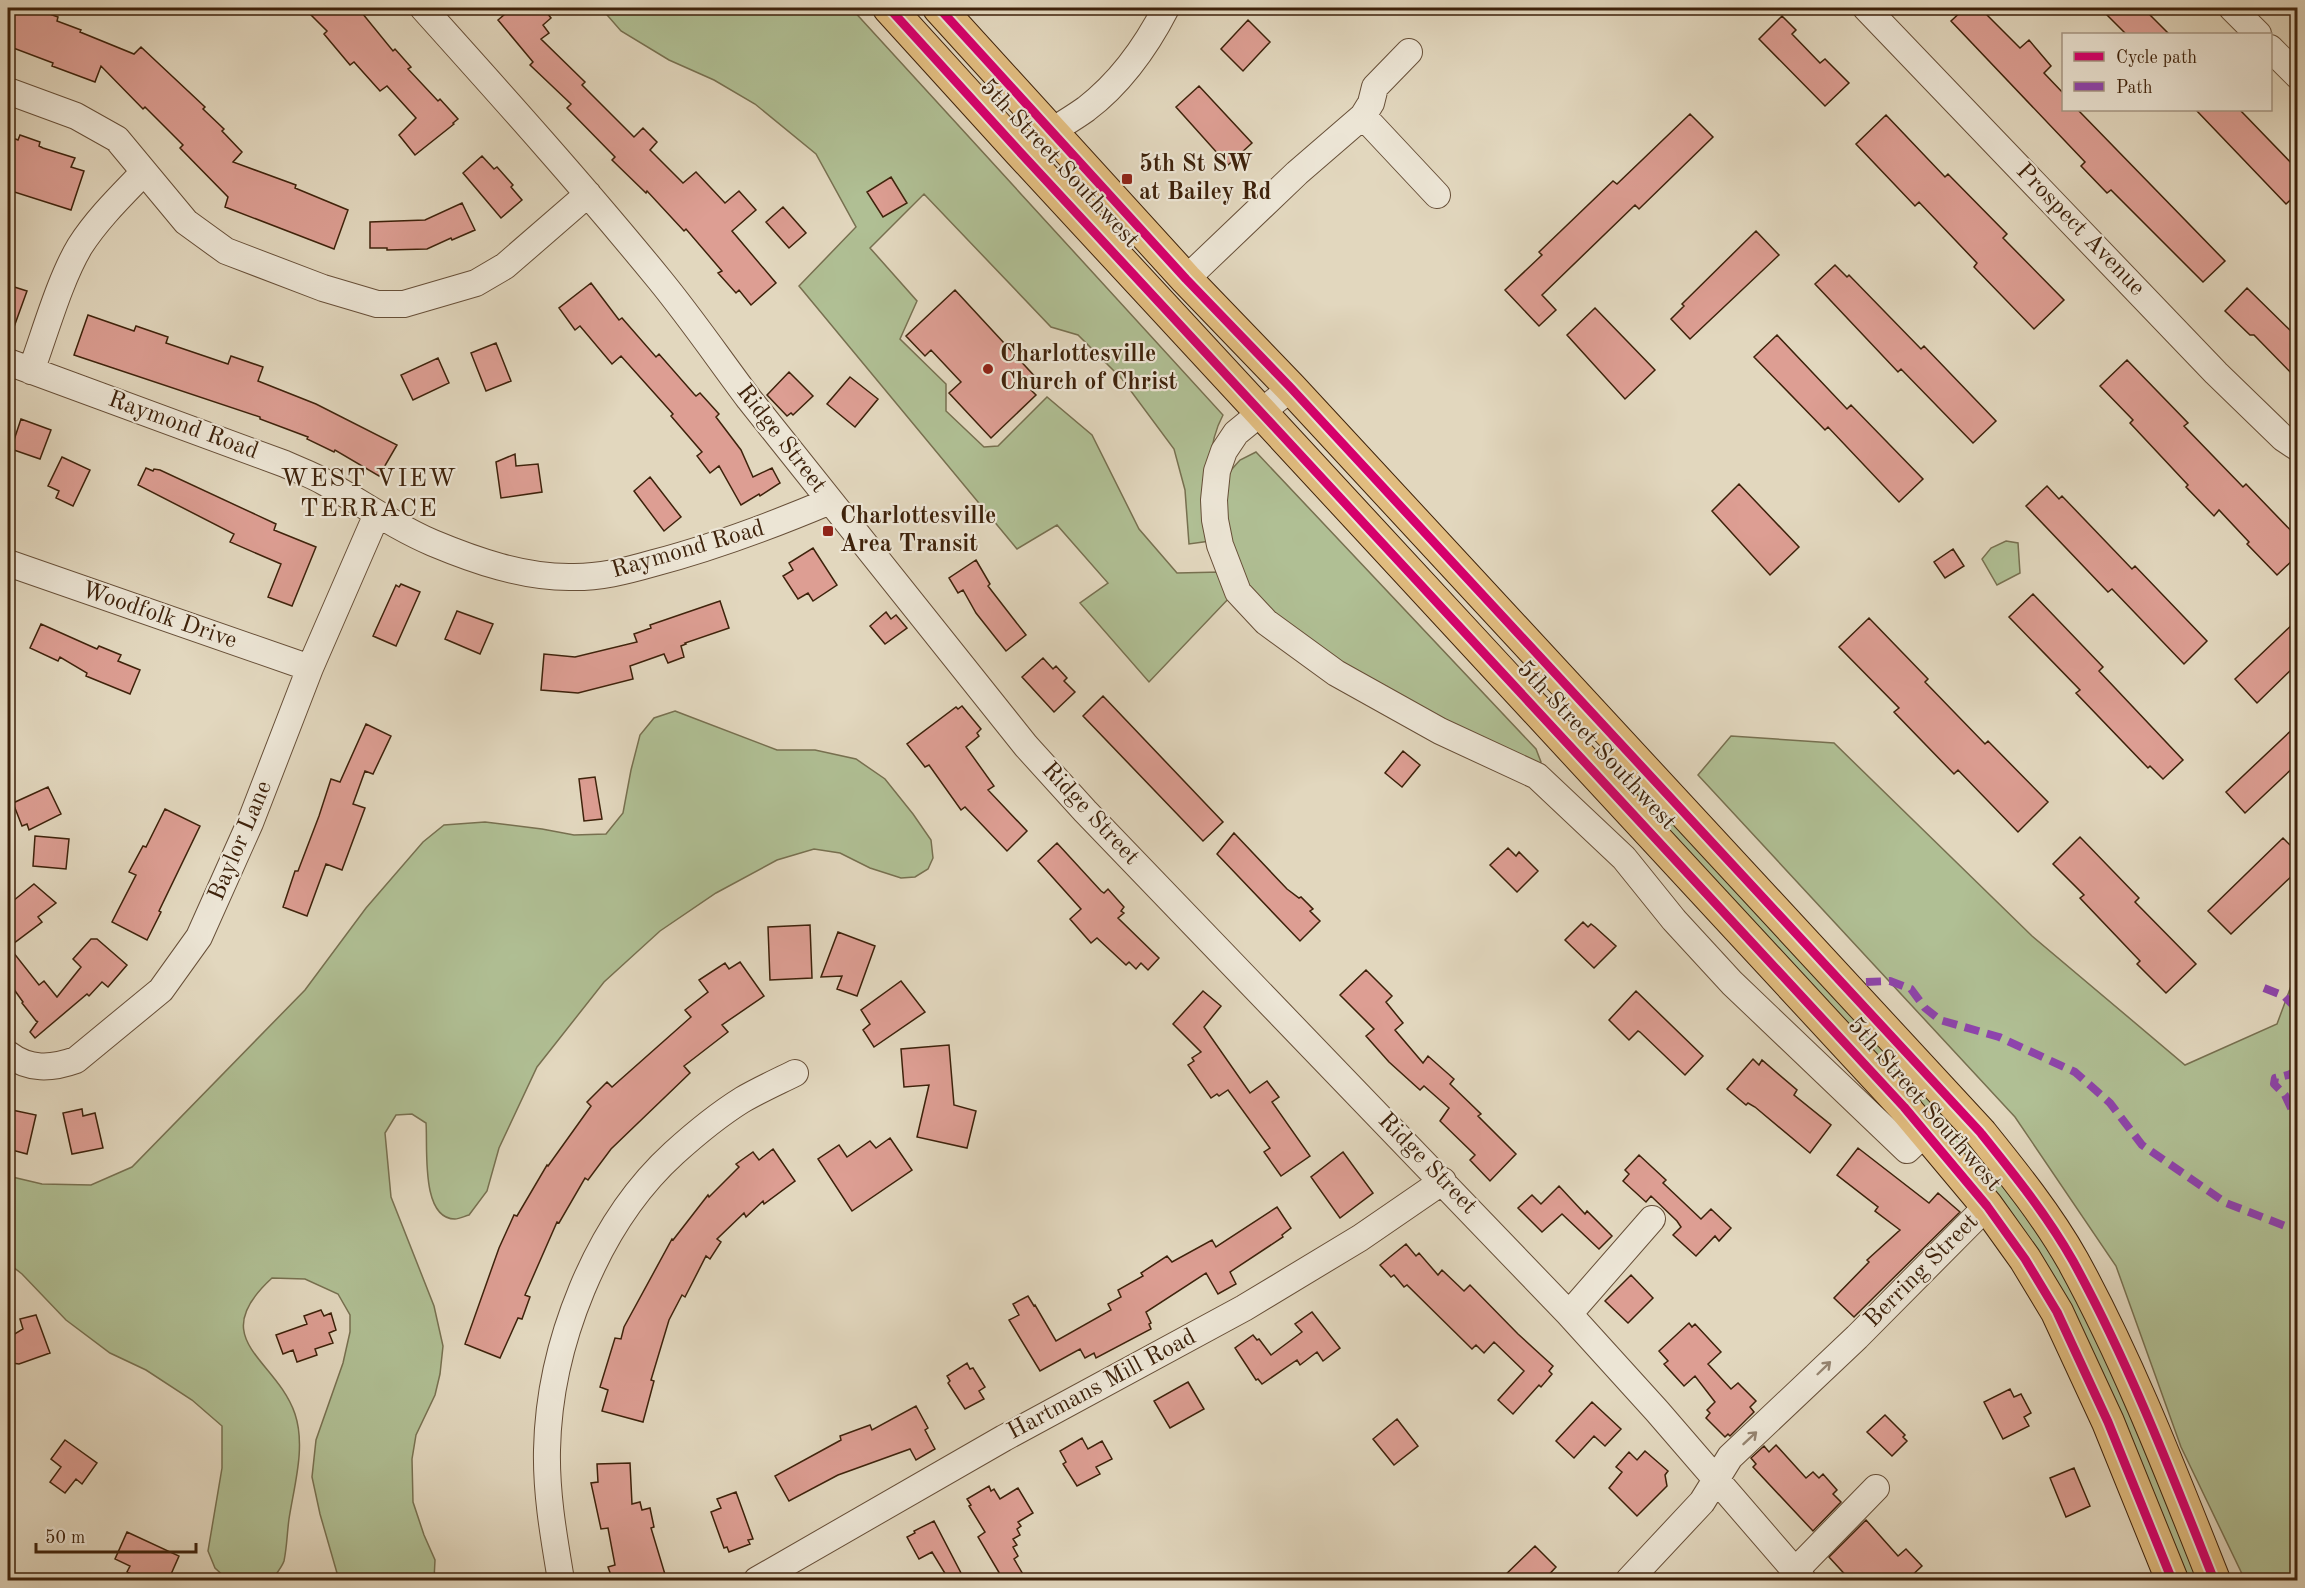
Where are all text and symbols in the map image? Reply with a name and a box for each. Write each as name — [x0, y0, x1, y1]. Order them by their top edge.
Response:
legend — [2062, 33, 2272, 111]
text: Cycle path — [2116, 49, 2197, 67]
street label: 5th Street Southwest — [975, 75, 1143, 253]
text: Path — [2116, 79, 2153, 97]
place label: 5th St SW at Bailey Rd — [1139, 152, 1272, 205]
street label: Prospect Avenue — [2011, 159, 2149, 301]
marker: 5th St SW at Bailey Rd — [1120, 172, 1134, 186]
place label: Charlottesville Church of Christ — [1000, 343, 1178, 395]
marker: Charlottesville Church of Christ — [981, 362, 995, 376]
street label: Ridge Street — [731, 380, 831, 498]
street label: Raymond Road — [105, 388, 261, 464]
district label: WEST VIEW TERRACE — [280, 466, 458, 522]
place label: Charlottesville Area Transit — [840, 505, 996, 557]
street label: Raymond Road — [609, 517, 767, 583]
marker: Charlottesville Area Transit — [821, 524, 835, 538]
street label: Woodfolk Drive — [78, 578, 240, 654]
street label: 5th Street Southwest — [1512, 657, 1680, 835]
street label: Ridge Street — [1037, 758, 1143, 870]
street label: Baylor Lane — [205, 778, 277, 904]
street label: 5th Street Southwest — [1843, 1014, 2005, 1196]
street label: Ridge Street — [1373, 1109, 1481, 1219]
street label: Berring Street — [1860, 1209, 1984, 1333]
street label: Hartmans Mill Road — [1004, 1325, 1200, 1445]
one-way arrow — [1816, 1361, 1831, 1375]
one-way arrow — [1742, 1431, 1757, 1445]
scale bar — [36, 1516, 196, 1554]
text: 50 m — [45, 1529, 85, 1547]

